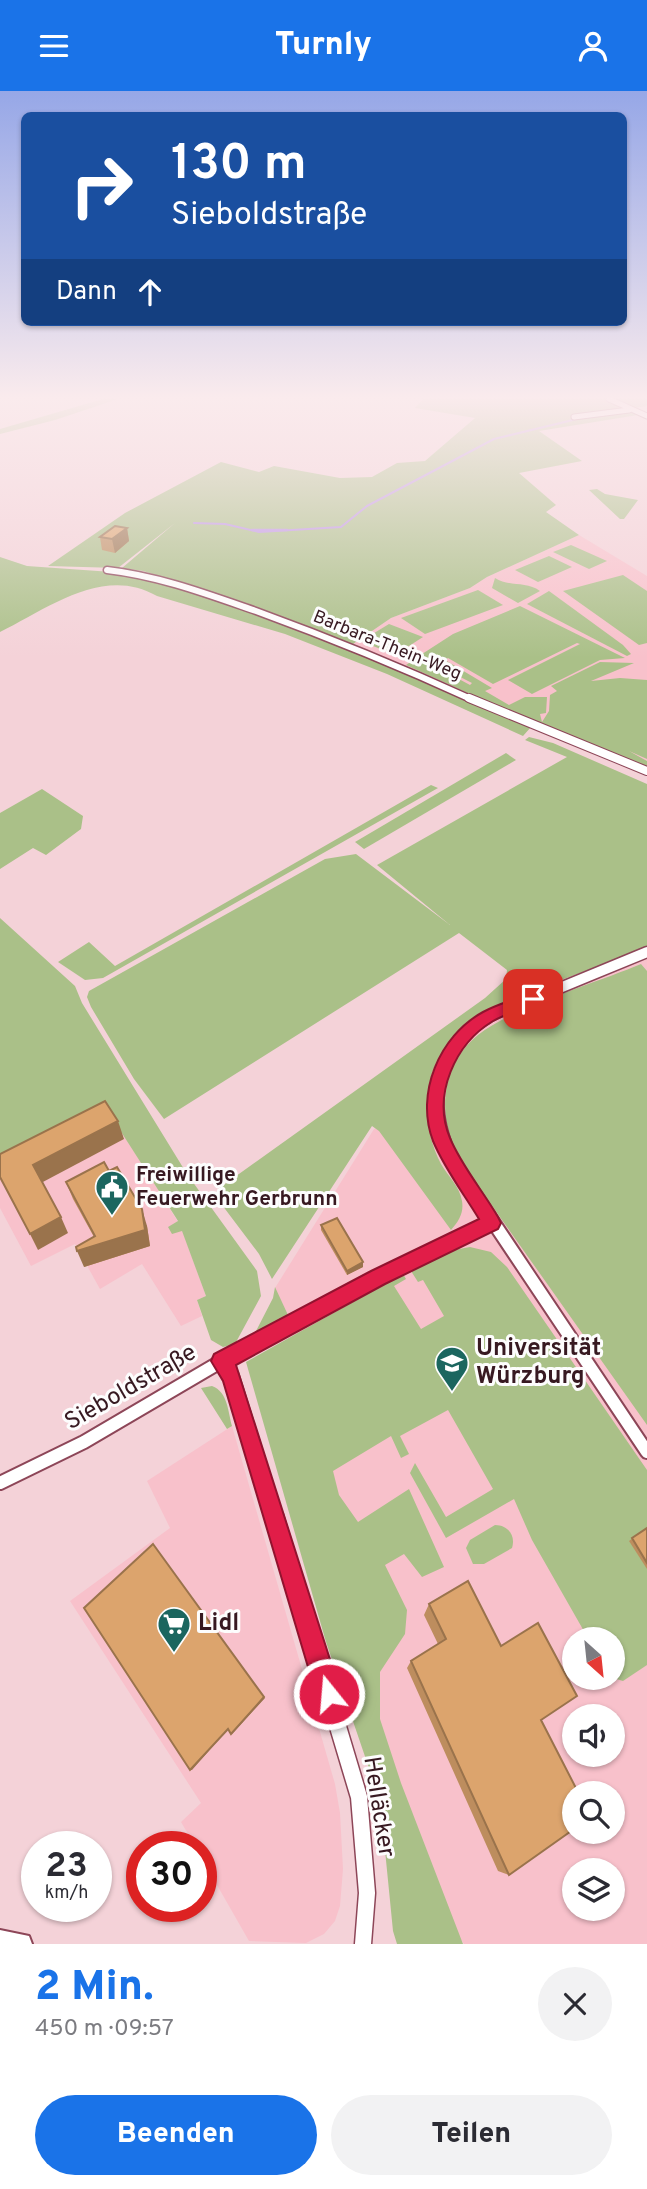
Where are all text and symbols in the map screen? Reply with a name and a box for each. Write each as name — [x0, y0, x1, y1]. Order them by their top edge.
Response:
text: Turnly — [275, 26, 372, 66]
icon: menu — [35, 27, 73, 65]
icon: person — [574, 27, 612, 65]
text: 130 m — [171, 135, 307, 197]
icon: right — [56, 140, 147, 231]
text: Sieboldstraße — [171, 196, 367, 236]
icon: ahead — [131, 273, 169, 311]
text: Dann — [56, 276, 117, 309]
street label: Barbara-Thein-Weg — [309, 606, 465, 686]
pin — [503, 969, 563, 1029]
icon: arrive — [514, 980, 552, 1018]
place label: Freiwillige Feuerwehr Gerbrunn — [136, 1162, 338, 1213]
public building icon: Freiwillige Feuerwehr Gerbrunn — [93, 1168, 131, 1217]
place label: Universität Würzburg — [476, 1334, 601, 1392]
street label: Sieboldstraße — [60, 1338, 202, 1438]
school or university icon: Universität Würzburg — [433, 1344, 471, 1393]
supermarket icon: Lidl — [155, 1605, 193, 1654]
place label: Lidl — [198, 1609, 239, 1639]
north arrow — [562, 1627, 625, 1691]
map controls — [562, 1627, 625, 1921]
position arrow — [292, 1657, 366, 1731]
button: sound — [562, 1704, 625, 1767]
street label: Helläcker — [355, 1755, 401, 1859]
button: search — [562, 1781, 625, 1844]
speed limit sign: 30 — [126, 1831, 217, 1922]
text: 23 — [45, 1845, 88, 1889]
button: layers — [562, 1858, 625, 1921]
text: km/h — [45, 1882, 88, 1905]
text: 2 Min. — [35, 1962, 154, 2015]
button: close — [538, 1967, 612, 2041]
text: 450 m · 09:57 — [35, 2015, 174, 2044]
button: Beenden — [35, 2095, 317, 2175]
button: Teilen — [331, 2095, 612, 2175]

